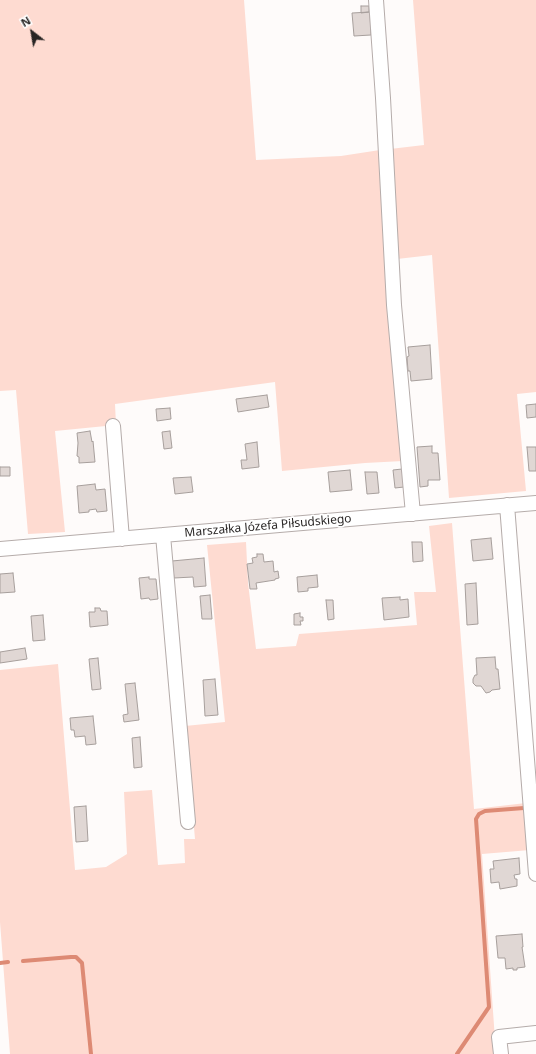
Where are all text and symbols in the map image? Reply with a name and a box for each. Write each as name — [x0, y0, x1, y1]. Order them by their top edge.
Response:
north arrow — [12, 12, 52, 52]
text: N — [18, 13, 33, 30]
street label: Marszałka Józefa Piłsudskiego — [184, 512, 352, 540]

